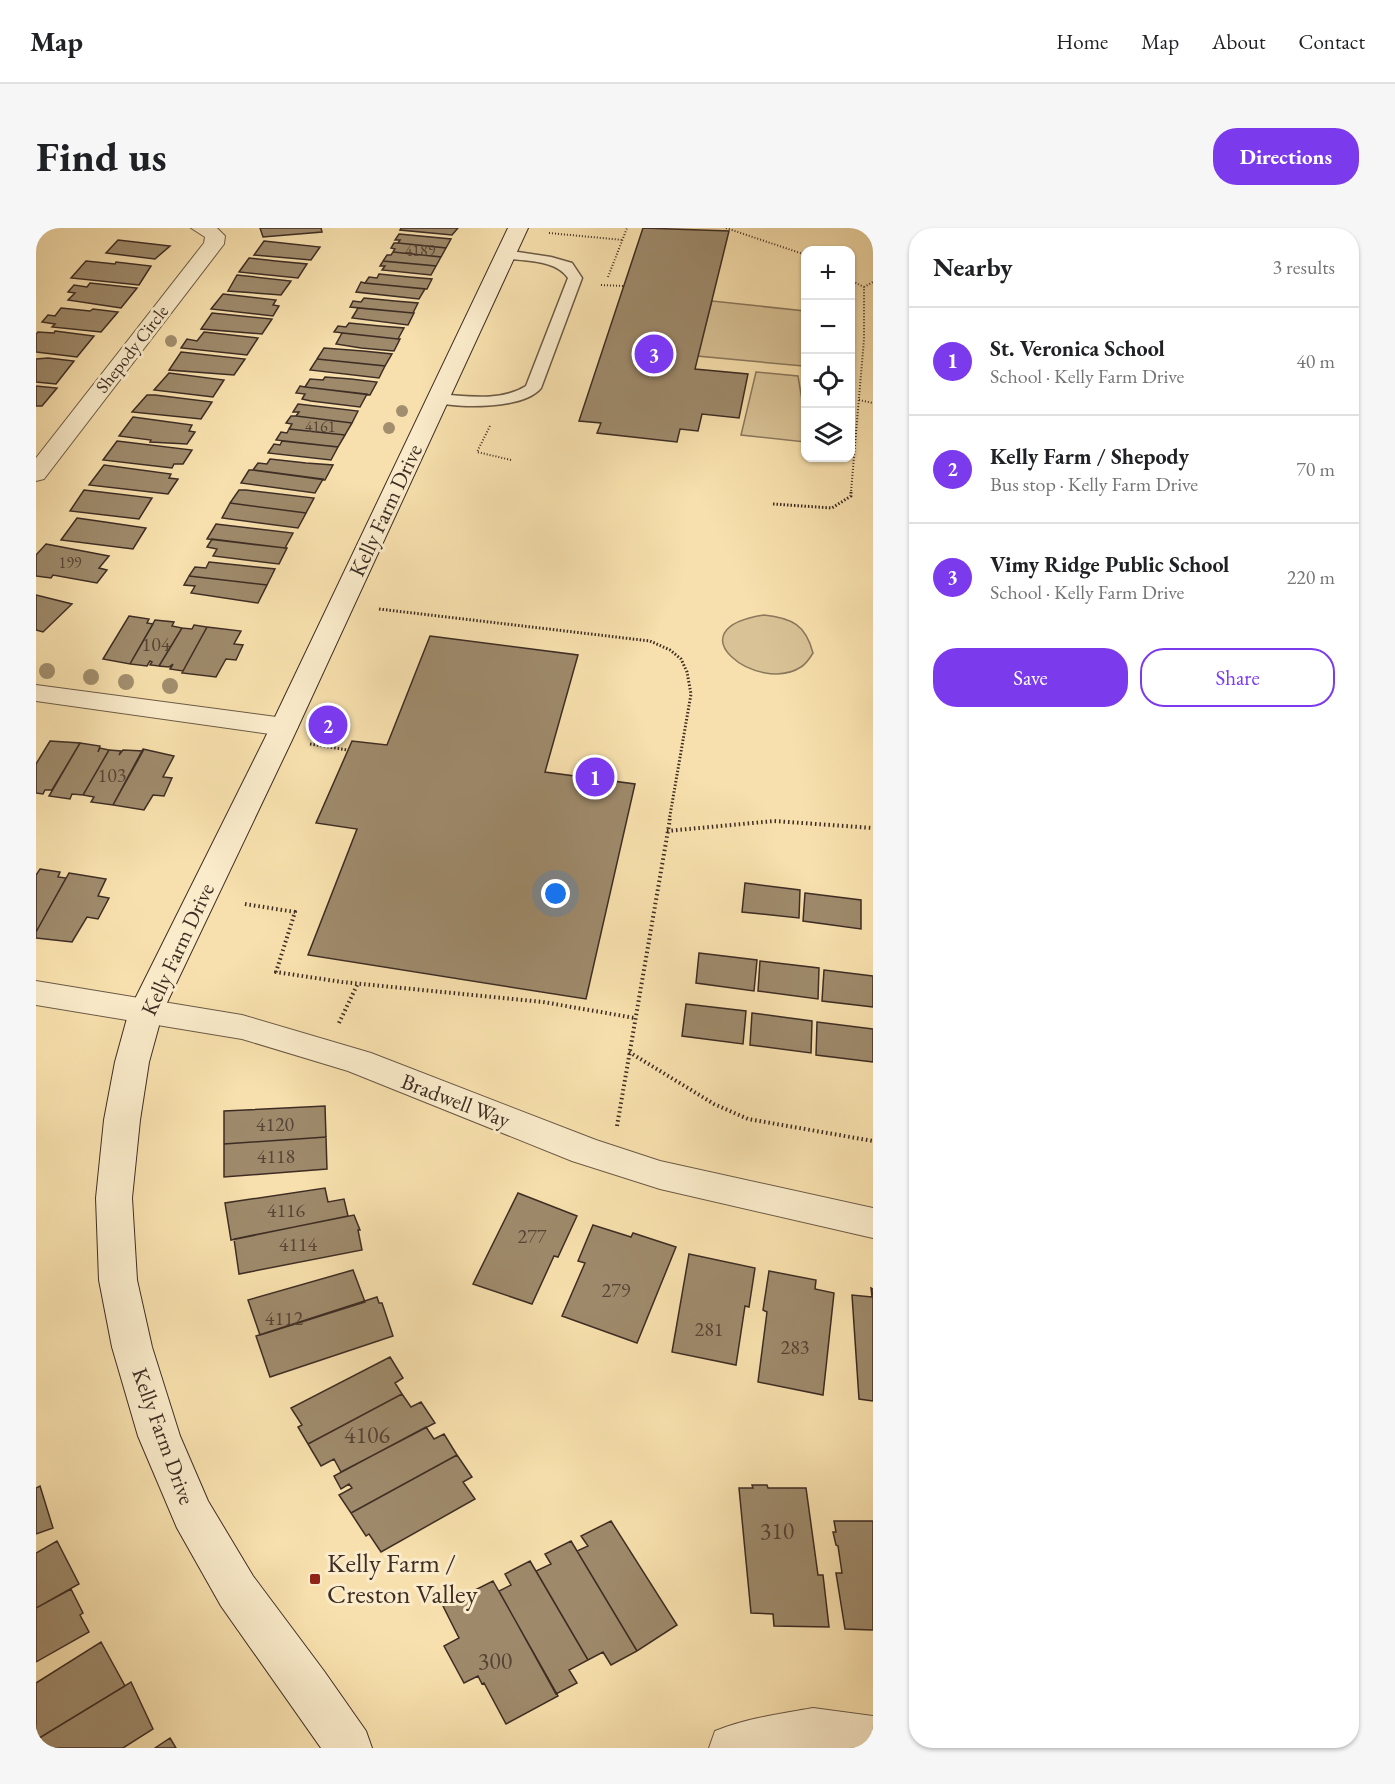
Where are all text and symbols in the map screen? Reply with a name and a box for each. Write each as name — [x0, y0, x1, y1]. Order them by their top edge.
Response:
text: Map — [30, 23, 83, 59]
text: Home — [1056, 28, 1108, 55]
text: Map — [1141, 28, 1179, 55]
text: About — [1212, 28, 1265, 55]
text: Contact — [1298, 28, 1365, 55]
button: Directions — [1213, 128, 1359, 185]
text: Find us — [36, 129, 167, 184]
house number: 4189 — [405, 240, 436, 261]
map controls — [801, 246, 855, 462]
button: + — [801, 246, 855, 300]
text: Nearby — [933, 250, 1013, 284]
text: 3 results — [1272, 254, 1335, 280]
street label: Shepody Circle — [90, 300, 173, 397]
button: − — [801, 300, 855, 354]
pin: 3 — [634, 332, 674, 376]
text: St. Veronica School — [990, 334, 1165, 363]
text: 1 — [947, 348, 958, 374]
text: 40 m — [1296, 348, 1335, 374]
button: locate — [801, 354, 855, 408]
text: School · Kelly Farm Drive — [990, 363, 1184, 389]
button: layers — [801, 408, 855, 462]
house number: 4161 — [305, 416, 335, 437]
street label: Kelly Farm Drive — [342, 439, 429, 581]
text: Kelly Farm / Shepody — [990, 442, 1189, 471]
text: 2 — [947, 456, 958, 482]
text: 70 m — [1296, 456, 1335, 482]
text: Bus stop · Kelly Farm Drive — [990, 471, 1198, 497]
text: Vimy Ridge Public School — [990, 550, 1229, 579]
house number: 199 — [58, 552, 82, 573]
text: 3 — [947, 564, 958, 590]
text: 220 m — [1287, 564, 1335, 590]
text: School · Kelly Farm Drive — [990, 579, 1184, 605]
house number: 104 — [142, 631, 171, 657]
button: Save — [933, 648, 1128, 707]
button: Share — [1140, 648, 1335, 707]
pin: 2 — [308, 702, 348, 748]
pin: 1 — [576, 754, 614, 800]
house number: 103 — [98, 762, 126, 788]
street label: Kelly Farm Drive — [134, 878, 221, 1020]
your location — [541, 879, 570, 908]
street label: Bradwell Way — [397, 1066, 515, 1135]
house number: 4120 — [256, 1111, 295, 1137]
house number: 4118 — [257, 1143, 295, 1169]
house number: 4116 — [267, 1197, 306, 1223]
house number: 277 — [518, 1223, 547, 1249]
house number: 4114 — [279, 1231, 318, 1257]
house number: 279 — [602, 1277, 631, 1303]
house number: 4112 — [265, 1305, 304, 1331]
house number: 281 — [695, 1316, 723, 1342]
house number: 283 — [781, 1334, 809, 1360]
street label: Kelly Farm Drive — [125, 1364, 202, 1509]
house number: 4106 — [344, 1419, 390, 1450]
house number: 310 — [760, 1515, 794, 1546]
place label: Kelly Farm / Creston Valley — [327, 1545, 478, 1611]
marker: Kelly Farm / Creston Valley — [308, 1572, 322, 1586]
house number: 300 — [478, 1645, 512, 1676]

